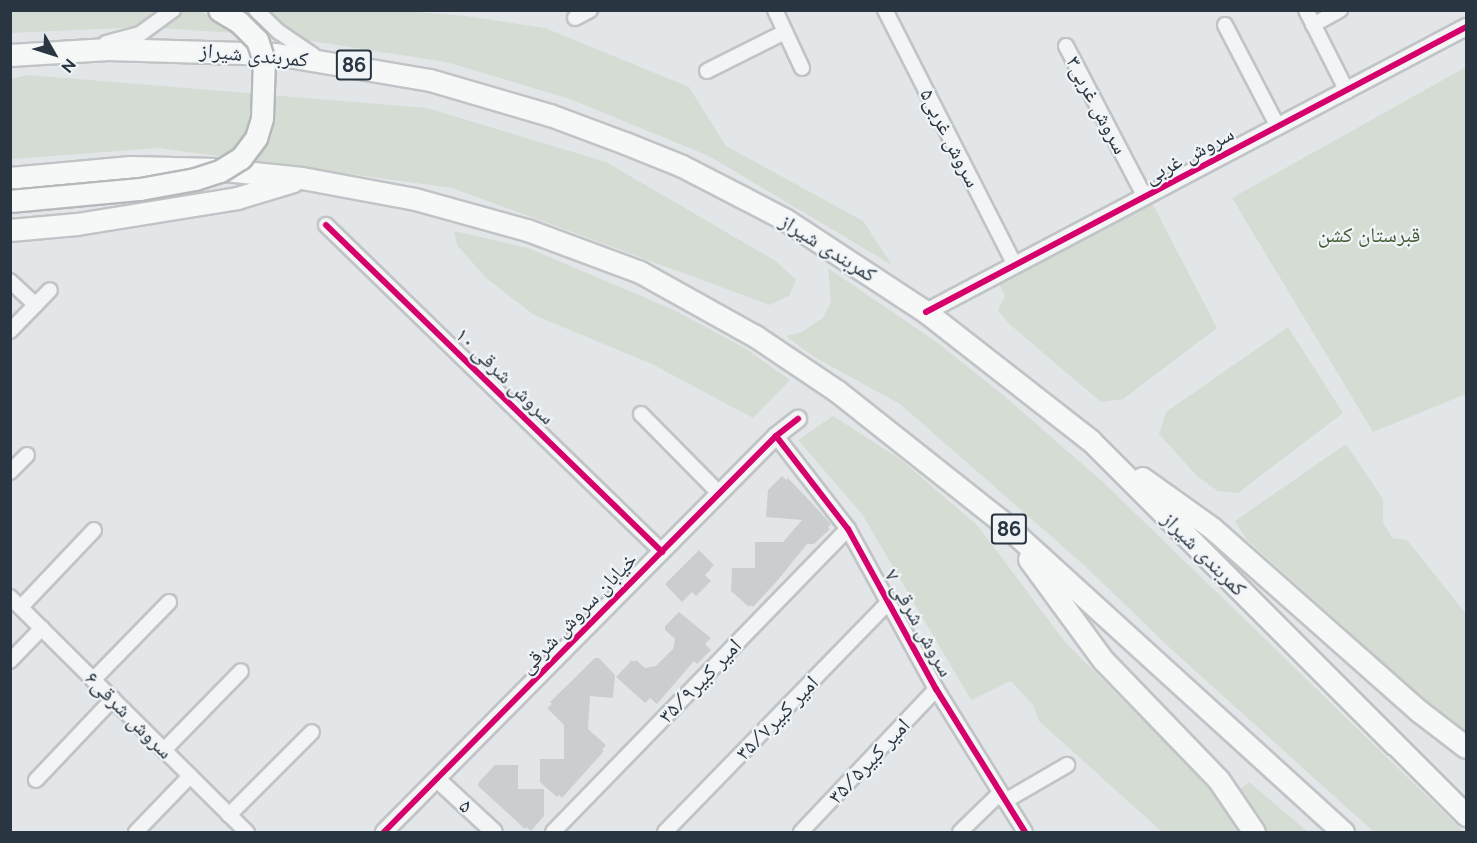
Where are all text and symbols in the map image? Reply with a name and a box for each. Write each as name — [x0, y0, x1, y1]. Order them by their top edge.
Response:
north arrow — [24, 24, 84, 84]
street label: کمربندی شیراز — [199, 38, 309, 72]
road number: 86 — [334, 48, 374, 82]
street label: سروش غربی۳ — [1061, 52, 1133, 158]
text: N — [57, 55, 80, 76]
street label: سروش غربی۵ — [914, 84, 986, 192]
street label: سروش غربی — [1140, 121, 1238, 189]
street label: کمربندی شیراز — [775, 208, 881, 288]
park label: قبرستان کشن — [1318, 222, 1420, 248]
street label: سروش شرقی ۱۰ — [450, 322, 560, 430]
street label: کمربندی شیراز — [1157, 507, 1251, 601]
road number: 86 — [990, 512, 1028, 546]
street label: خیابان سروش شرقی — [514, 547, 642, 679]
street label: سروش شرقی ۷ — [879, 565, 959, 681]
street label: امیر کبیر۳۵/۹ — [653, 633, 747, 729]
street label: سروش شرقی۶ — [80, 666, 178, 764]
street label: امیر کبیر۳۵/۷ — [730, 670, 824, 766]
street label: امیر کبیر۳۵/۵ — [823, 713, 915, 809]
street label: ۵ — [454, 794, 478, 818]

